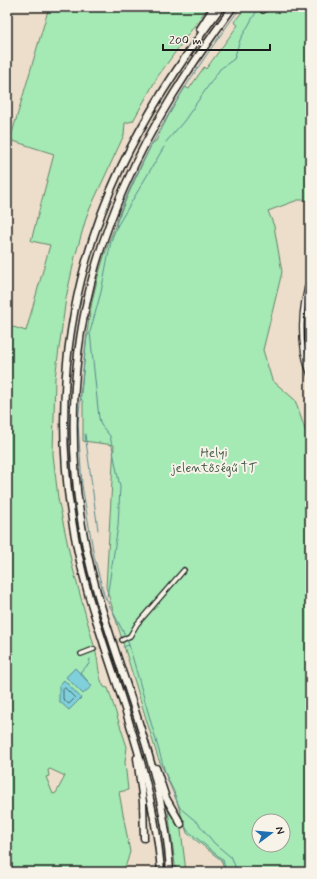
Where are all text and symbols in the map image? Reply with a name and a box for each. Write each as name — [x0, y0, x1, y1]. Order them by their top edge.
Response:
scale bar — [163, 26, 270, 52]
text: 200 m — [169, 33, 202, 49]
park label: Helyi jelentőségű TT — [170, 445, 258, 477]
north arrow — [251, 813, 291, 853]
text: N — [272, 825, 287, 836]

